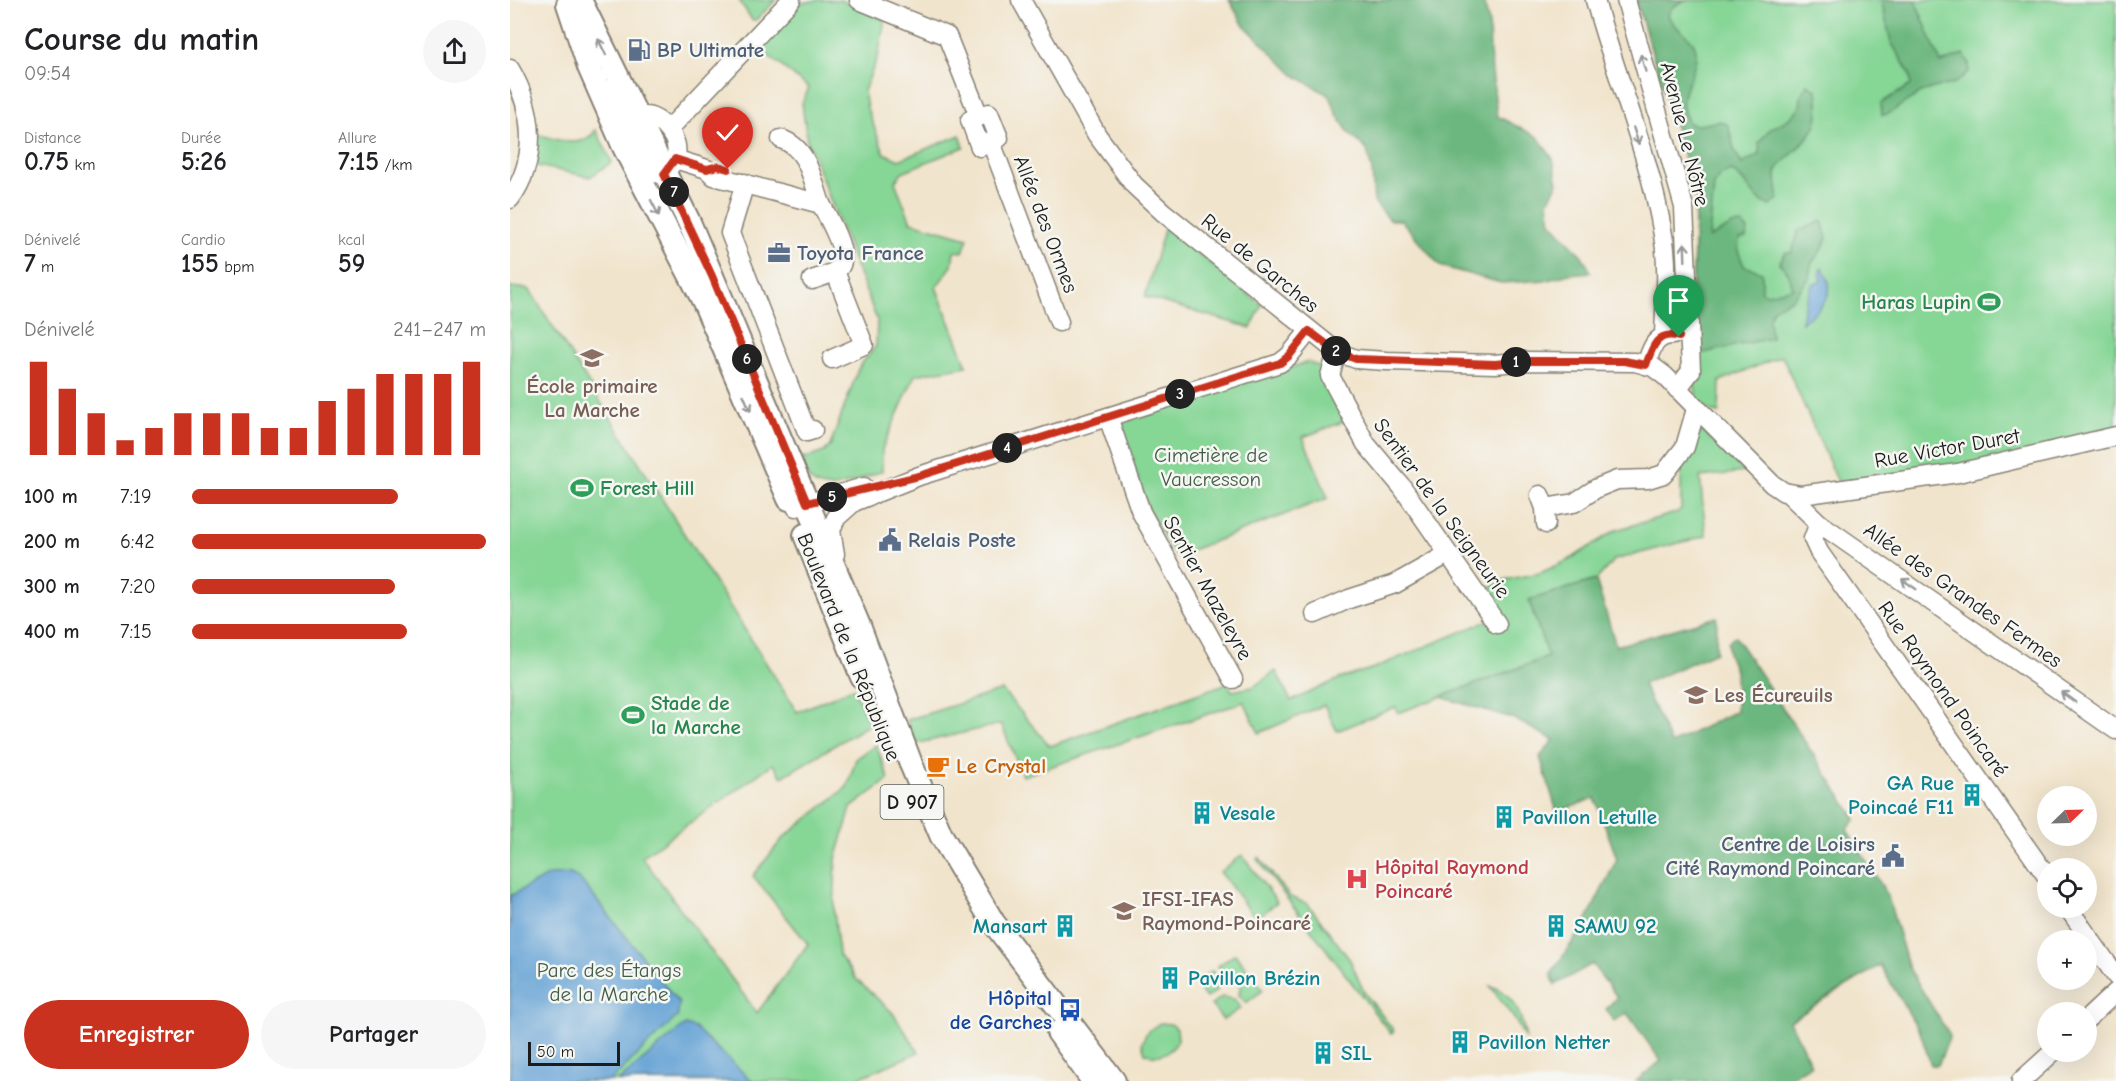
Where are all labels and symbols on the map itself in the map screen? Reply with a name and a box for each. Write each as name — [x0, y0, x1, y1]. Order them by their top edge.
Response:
fuel station icon: BP Ultimate — [626, 37, 652, 63]
place label: BP Ultimate — [657, 38, 764, 62]
one-way arrow — [596, 39, 608, 57]
one-way arrow — [1637, 54, 1649, 73]
street label: Avenue Le Nôtre — [1655, 59, 1715, 209]
pin — [702, 107, 753, 169]
one-way arrow — [1632, 126, 1643, 145]
street label: Allée des Ormes — [1009, 152, 1083, 296]
pin: 7 — [659, 177, 689, 207]
one-way arrow — [649, 199, 661, 216]
street label: Rue de Garches — [1197, 208, 1323, 318]
office icon: Toyota France — [766, 240, 792, 266]
place label: Toyota France — [797, 241, 924, 265]
one-way arrow — [1680, 243, 1691, 263]
pin — [1653, 275, 1704, 337]
sports icon: Haras Lupin — [1976, 289, 2002, 315]
place label: Haras Lupin — [1861, 290, 1971, 314]
pin: 2 — [1321, 336, 1351, 366]
pin: 6 — [732, 344, 762, 374]
school or university icon: École primaire La Marche — [579, 345, 605, 371]
pin: 1 — [1501, 347, 1531, 377]
place label: École primaire La Marche — [526, 374, 658, 422]
pin: 3 — [1165, 379, 1195, 409]
one-way arrow — [743, 394, 754, 412]
street label: Sentier de la Seigneurie — [1369, 414, 1515, 602]
street label: Rue Victor Duret — [1872, 423, 2023, 473]
pin: 4 — [992, 433, 1022, 463]
park label: Cimetière de Vaucresson — [1154, 443, 1268, 491]
sports icon: Forest Hill — [569, 475, 595, 501]
place label: Forest Hill — [600, 476, 695, 500]
pin: 5 — [817, 482, 847, 512]
street label: Sentier Mazeleyre — [1158, 512, 1258, 664]
street label: Allée des Grandes Fermes — [1859, 517, 2067, 673]
public building icon: Relais Poste — [877, 527, 903, 553]
place label: Relais Poste — [908, 528, 1016, 552]
street label: Boulevard de la République — [792, 530, 906, 764]
one-way arrow — [1901, 578, 1917, 590]
street label: Rue Raymond Poincaré — [1873, 596, 2013, 782]
school or university icon: Les Écureuils — [1683, 682, 1709, 708]
place label: Les Écureuils — [1714, 683, 1833, 707]
place label: Stade de la Marche — [651, 691, 741, 739]
one-way arrow — [2061, 691, 2077, 703]
sports icon: Stade de la Marche — [620, 702, 646, 728]
cafe icon: Le Crystal — [925, 753, 951, 779]
place label: Le Crystal — [956, 754, 1046, 778]
place label: GA Rue Poincaé F11 — [1848, 771, 1954, 819]
building icon: GA Rue Poincaé F11 — [1959, 782, 1985, 808]
road number: D 907 — [880, 785, 944, 819]
north arrow — [2037, 786, 2097, 846]
building icon: Vesale — [1189, 800, 1215, 826]
place label: Vesale — [1220, 801, 1275, 825]
building icon: Pavillon Letulle — [1491, 804, 1517, 830]
place label: Pavillon Letulle — [1522, 805, 1657, 829]
place label: Centre de Loisirs Cité Raymond Poincaré — [1666, 832, 1875, 880]
public building icon: Centre de Loisirs Cité Raymond Poincaré — [1880, 843, 1906, 869]
place label: Hôpital Raymond Poincaré — [1375, 855, 1529, 903]
hospital icon: Hôpital Raymond Poincaré — [1344, 866, 1370, 892]
place label: IFSI-IFAS Raymond-Poincaré — [1142, 887, 1311, 935]
school or university icon: IFSI-IFAS Raymond-Poincaré — [1111, 898, 1137, 924]
building icon: Mansart — [1052, 913, 1078, 939]
building icon: SAMU 92 — [1543, 913, 1569, 939]
place label: Mansart — [973, 914, 1048, 938]
place label: SAMU 92 — [1574, 914, 1657, 938]
park label: Parc des Étangs de la Marche — [537, 958, 681, 1006]
building icon: Pavillon Brézin — [1157, 965, 1183, 991]
place label: Pavillon Brézin — [1188, 966, 1320, 990]
place label: Hôpital de Garches — [950, 986, 1052, 1034]
bus stop icon: Hôpital de Garches — [1057, 997, 1083, 1023]
building icon: Pavillon Netter — [1447, 1029, 1473, 1055]
place label: Pavillon Netter — [1478, 1030, 1611, 1054]
scale bar — [528, 1039, 620, 1066]
building icon: SIL — [1310, 1040, 1336, 1066]
place label: SIL — [1341, 1041, 1372, 1065]

